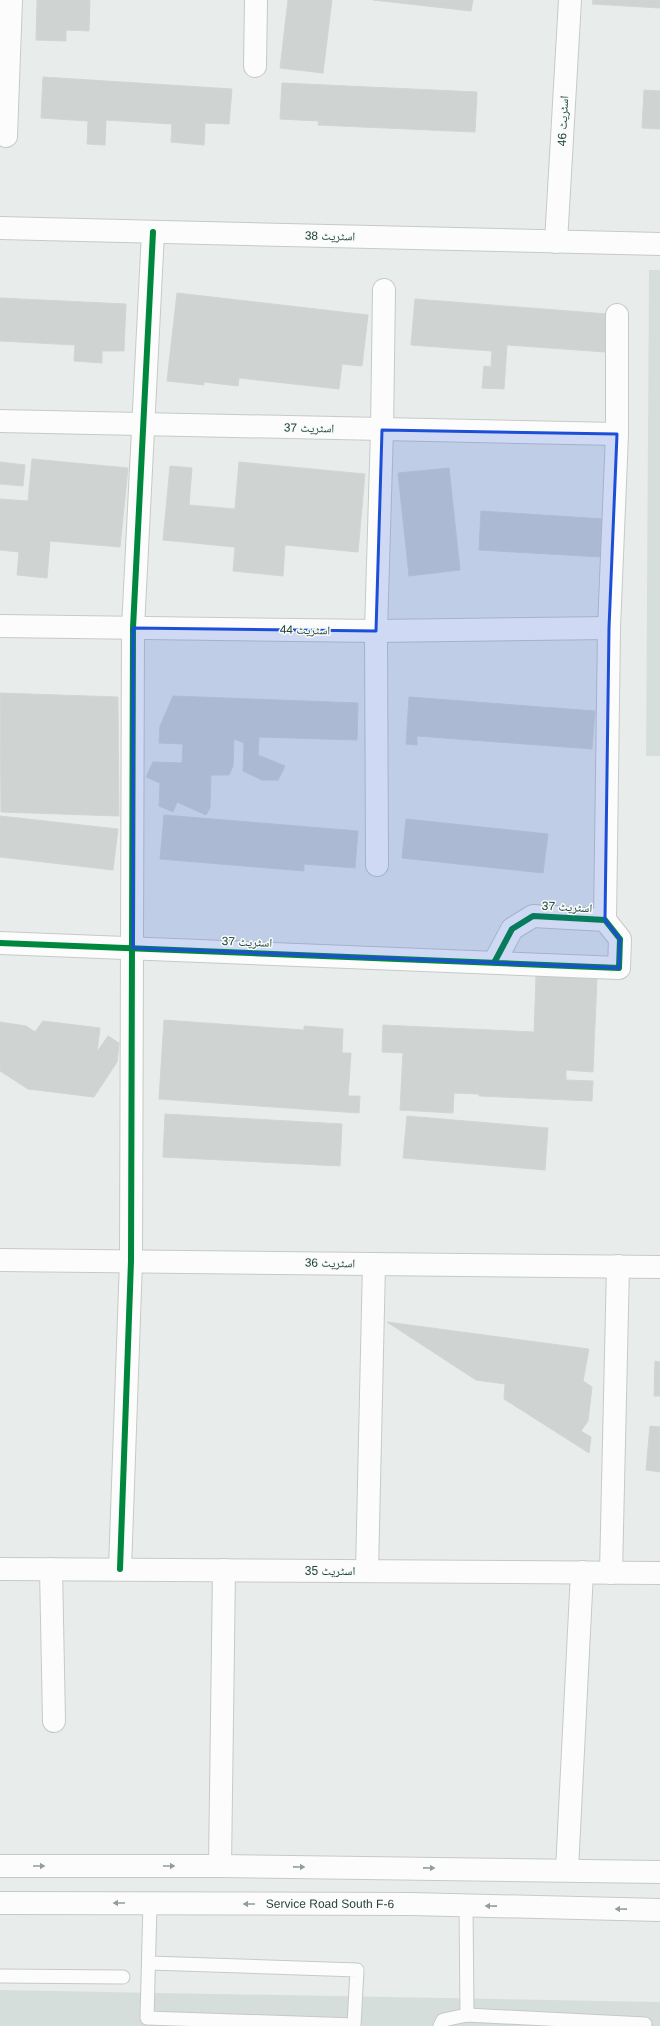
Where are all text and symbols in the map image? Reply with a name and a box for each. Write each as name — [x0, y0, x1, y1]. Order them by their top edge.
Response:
street label: اسٹریٹ 46 — [555, 95, 572, 147]
street label: اسٹریٹ 38 — [305, 229, 356, 244]
street label: اسٹریٹ 37 — [284, 421, 335, 436]
street label: اسٹریٹ 44 — [280, 623, 331, 638]
street label: اسٹریٹ 37 — [541, 899, 593, 916]
street label: اسٹریٹ 37 — [221, 934, 273, 950]
street label: اسٹریٹ 36 — [305, 1256, 356, 1271]
street label: اسٹریٹ 35 — [305, 1564, 355, 1578]
one-way arrow — [33, 1863, 46, 1869]
one-way arrow — [163, 1863, 176, 1869]
one-way arrow — [293, 1864, 306, 1870]
one-way arrow — [423, 1865, 436, 1871]
street label: Service Road South F-6 — [266, 1897, 394, 1911]
one-way arrow — [113, 1900, 125, 1907]
one-way arrow — [242, 1901, 255, 1907]
one-way arrow — [484, 1903, 497, 1909]
one-way arrow — [614, 1906, 627, 1912]

